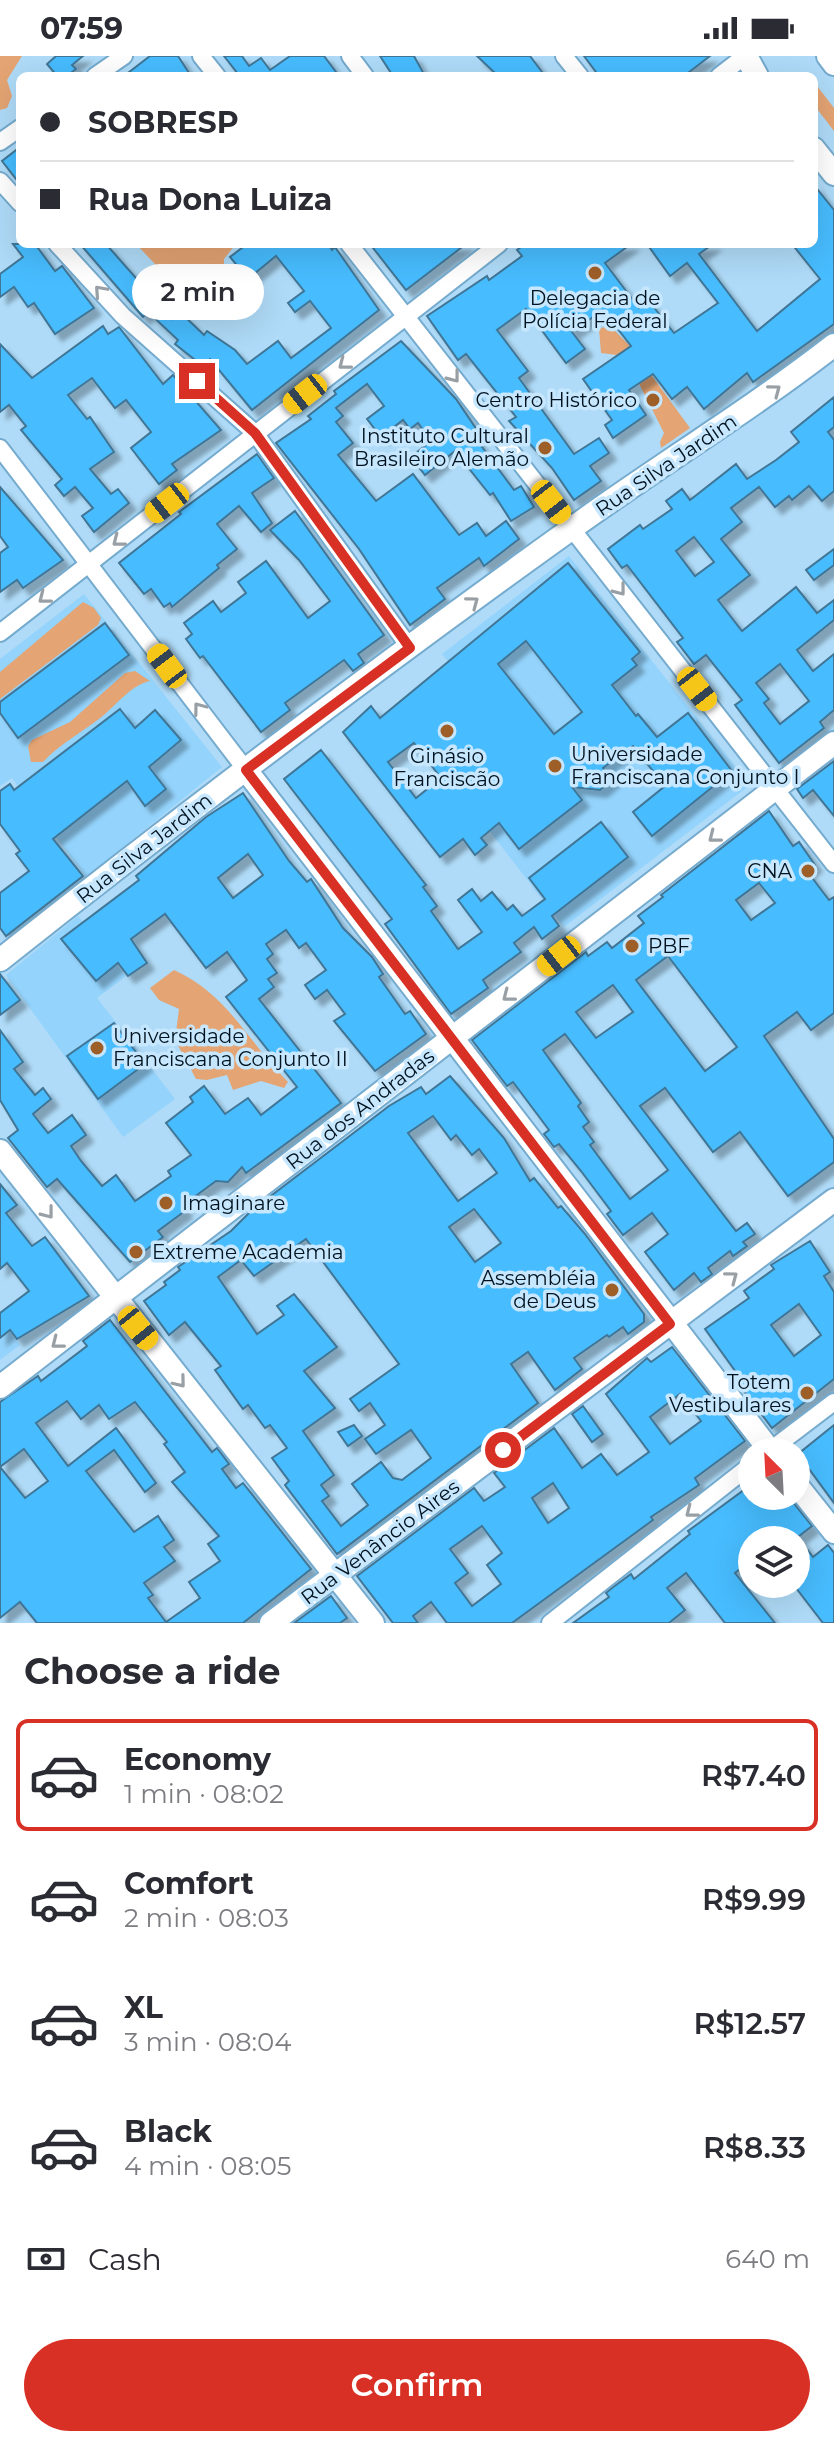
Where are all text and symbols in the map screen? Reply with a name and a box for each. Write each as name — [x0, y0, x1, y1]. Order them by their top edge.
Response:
text: 07:59 — [40, 10, 123, 47]
text: SOBRESP — [88, 104, 239, 141]
text: Rua Dona Luiza — [88, 181, 332, 218]
marker: Delegacia de Polícia Federal — [586, 264, 604, 282]
callout: 2 min — [131, 265, 263, 321]
text: 2 min — [160, 276, 236, 308]
one-way arrow — [95, 286, 110, 300]
place label: Delegacia de Polícia Federal — [522, 286, 668, 333]
one-way arrow — [338, 354, 353, 368]
route end — [179, 363, 215, 399]
one-way arrow — [444, 368, 458, 383]
car — [279, 370, 331, 418]
one-way arrow — [766, 386, 781, 400]
place label: Centro Histórico — [475, 388, 637, 412]
marker: Centro Histórico — [644, 391, 662, 409]
street label: Rua Silva Jardim — [591, 409, 741, 521]
place label: Instituto Cultural Brasileiro Alemão — [354, 424, 529, 471]
marker: Instituto Cultural Brasileiro Alemão — [536, 439, 554, 457]
car — [527, 476, 575, 528]
car — [141, 479, 193, 527]
one-way arrow — [112, 532, 127, 546]
one-way arrow — [610, 581, 624, 596]
one-way arrow — [38, 589, 53, 603]
one-way arrow — [464, 597, 479, 611]
car — [143, 640, 191, 692]
car — [673, 663, 721, 715]
one-way arrow — [195, 702, 209, 716]
marker: Ginásio Franciscão — [438, 722, 456, 740]
place label: Universidade Franciscana Conjunto I — [571, 742, 800, 789]
place label: Ginásio Franciscão — [394, 744, 500, 791]
marker: Universidade Franciscana Conjunto I — [546, 757, 564, 775]
street label: Rua Silva Jardim — [72, 788, 216, 908]
one-way arrow — [708, 828, 723, 842]
place label: CNA — [747, 859, 793, 883]
marker: CNA — [799, 862, 817, 880]
car — [533, 932, 585, 980]
place label: PBF — [648, 934, 690, 958]
marker: PBF — [623, 937, 641, 955]
one-way arrow — [502, 986, 517, 1000]
place label: Universidade Franciscana Conjunto II — [113, 1024, 348, 1071]
marker: Universidade Franciscana Conjunto II — [88, 1039, 106, 1057]
street label: Rua dos Andradas — [281, 1044, 439, 1174]
place label: Imaginare — [182, 1191, 285, 1215]
marker: Imaginare — [157, 1194, 175, 1212]
one-way arrow — [38, 1204, 52, 1219]
place label: Extreme Academia — [152, 1240, 344, 1264]
marker: Extreme Academia — [127, 1243, 145, 1261]
place label: Assembléia de Deus — [481, 1266, 596, 1313]
one-way arrow — [724, 1272, 738, 1286]
marker: Assembléia de Deus — [603, 1281, 621, 1299]
car — [114, 1302, 162, 1354]
one-way arrow — [52, 1333, 66, 1348]
place label: Totem Vestibulares — [669, 1370, 791, 1417]
one-way arrow — [171, 1373, 185, 1388]
marker: Totem Vestibulares — [798, 1384, 816, 1402]
route start — [485, 1432, 521, 1468]
north arrow — [738, 1438, 810, 1510]
map controls — [738, 1438, 810, 1598]
street label: Rua Venâncio Aires — [296, 1474, 464, 1609]
one-way arrow — [685, 1503, 700, 1517]
button: layers — [738, 1526, 810, 1598]
text: Choose a ride — [24, 1649, 281, 1693]
icon: car — [28, 1739, 100, 1811]
text: Economy — [124, 1741, 271, 1778]
text: R$7.40 — [701, 1757, 806, 1794]
text: 1 min · 08:02 — [124, 1778, 284, 1810]
icon: car — [28, 1863, 100, 1935]
text: Comfort — [124, 1865, 254, 1902]
text: R$9.99 — [702, 1881, 806, 1918]
text: 2 min · 08:03 — [124, 1902, 289, 1934]
icon: car — [28, 1987, 100, 2059]
text: XL — [124, 1989, 163, 2026]
text: R$12.57 — [694, 2005, 806, 2042]
text: 3 min · 08:04 — [124, 2026, 292, 2058]
icon: car — [28, 2111, 100, 2183]
text: Black — [124, 2113, 212, 2150]
text: R$8.33 — [703, 2129, 806, 2166]
text: 4 min · 08:05 — [124, 2150, 292, 2182]
icon: cash — [24, 2237, 68, 2281]
text: Cash — [88, 2241, 162, 2278]
text: 640 m — [725, 2243, 810, 2275]
button: Confirm — [24, 2339, 810, 2431]

